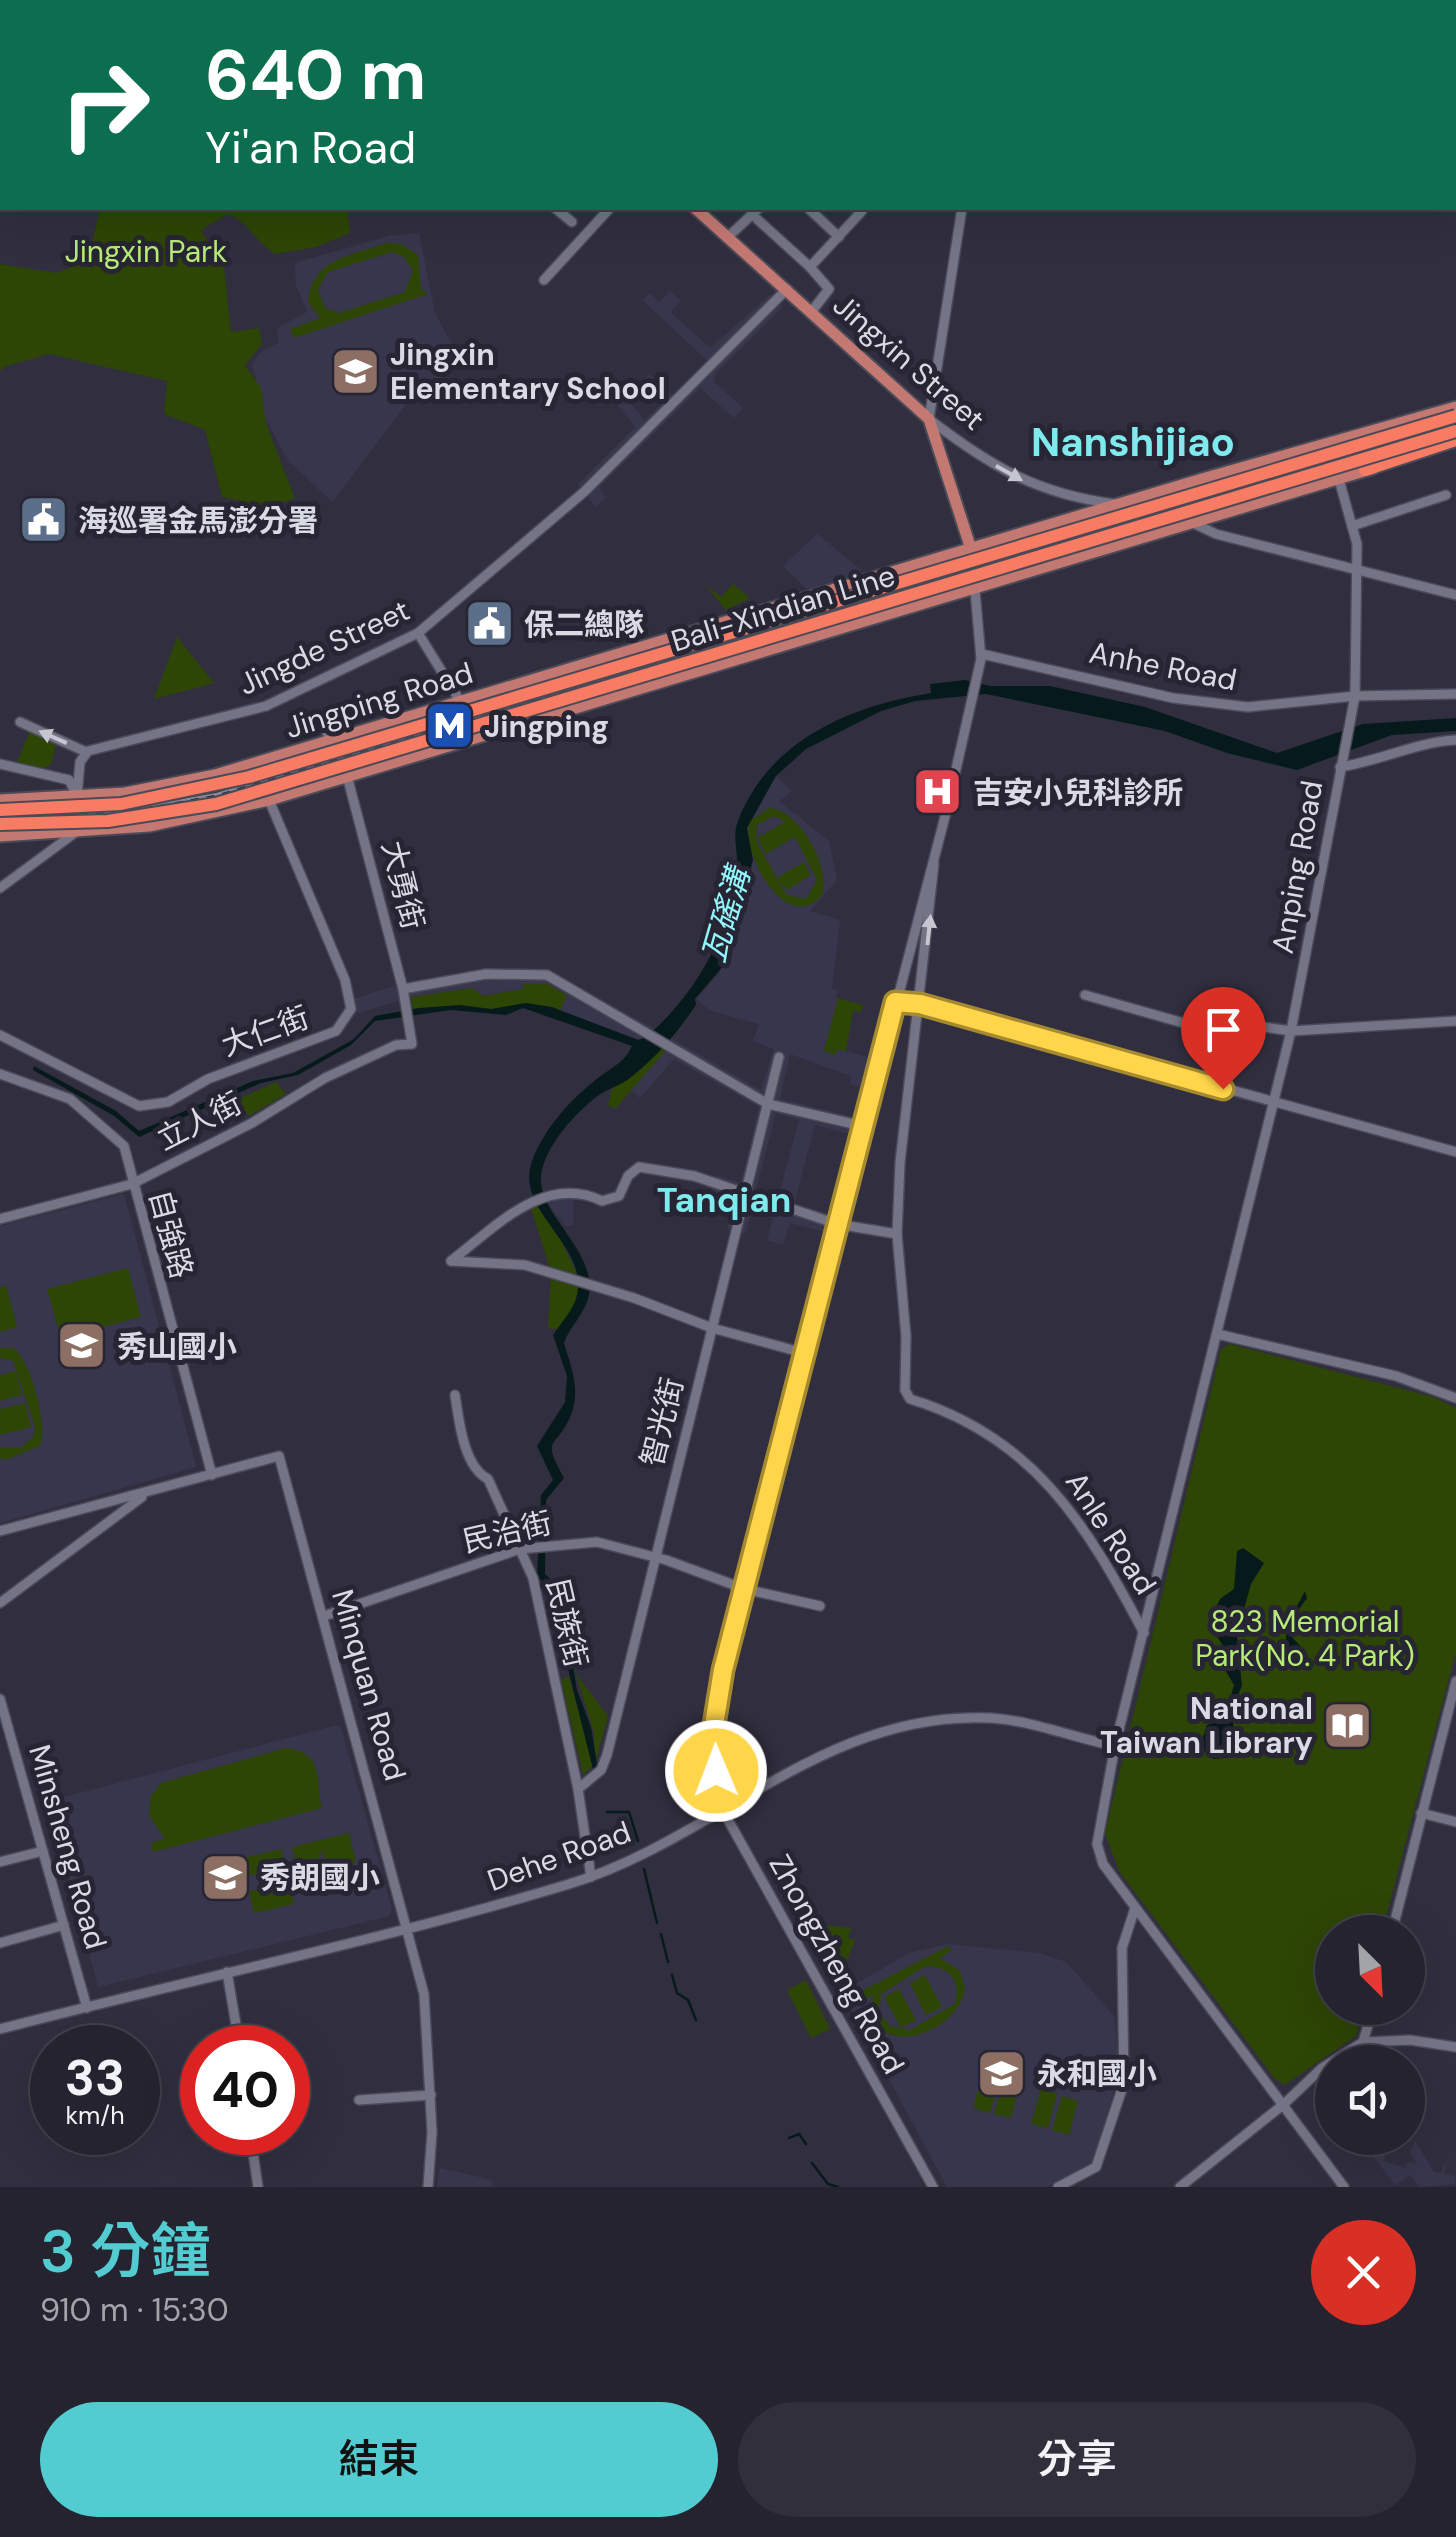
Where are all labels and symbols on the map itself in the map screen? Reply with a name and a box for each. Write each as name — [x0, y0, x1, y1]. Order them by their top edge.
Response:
park label: Jingxin Park — [65, 232, 227, 271]
street label: Jingxin Street — [825, 285, 993, 439]
place label: Jingxin Elementary School — [390, 335, 666, 408]
school or university icon: Jingxin Elementary School — [329, 345, 381, 397]
district label: Nanshijiao — [1031, 416, 1235, 468]
one-way arrow — [995, 464, 1023, 482]
public building icon: 海巡署金馬澎分署 — [17, 494, 69, 546]
place label: 海巡署金馬澎分署 — [78, 501, 318, 540]
street label: Bali-Xindian Line — [666, 555, 900, 661]
street label: Jingde Street — [232, 590, 416, 704]
public building icon: 保二總隊 — [463, 598, 515, 650]
place label: 保二總隊 — [524, 605, 644, 644]
street label: Anhe Road — [1086, 633, 1240, 699]
street label: Jingping Road — [281, 653, 477, 747]
metro station icon: Jingping — [423, 700, 475, 752]
place label: Jingping — [484, 707, 609, 746]
one-way arrow — [38, 729, 68, 745]
hospital icon: 吉安小兒科診所 — [912, 766, 964, 818]
place label: 吉安小兒科診所 — [973, 773, 1183, 812]
street label: Anping Road — [1263, 777, 1331, 957]
street label: 大勇街 — [373, 837, 433, 933]
water label: 瓦磘溝 — [693, 859, 761, 967]
one-way arrow — [921, 914, 937, 946]
pin — [1181, 987, 1266, 1090]
street label: 大仁街 — [216, 997, 314, 1065]
street label: 立人街 — [150, 1083, 248, 1159]
district label: Tanqian — [657, 1177, 791, 1223]
street label: 自強路 — [141, 1185, 201, 1283]
school or university icon: 秀山國小 — [56, 1320, 108, 1372]
place label: 秀山國小 — [117, 1327, 237, 1366]
street label: 智光街 — [632, 1374, 692, 1470]
street label: Anle Road — [1057, 1464, 1165, 1602]
street label: 民治街 — [459, 1503, 555, 1561]
street label: 民族街 — [538, 1575, 596, 1671]
street label: Minquan Road — [323, 1585, 415, 1785]
park label: 823 Memorial Park(No. 4 Park) — [1195, 1602, 1415, 1675]
place label: National Taiwan Library — [1100, 1689, 1313, 1762]
library icon: National Taiwan Library — [1322, 1699, 1374, 1751]
position arrow — [664, 1719, 768, 1823]
street label: Minsheng Road — [20, 1740, 116, 1954]
street label: Dehe Road — [482, 1812, 636, 1900]
street label: Zhongzheng Road — [761, 1847, 913, 2081]
school or university icon: 秀朗國小 — [199, 1851, 251, 1903]
place label: 秀朗國小 — [260, 1858, 380, 1897]
north arrow — [1315, 1915, 1425, 2025]
speed limit sign: 40 — [180, 2025, 310, 2155]
school or university icon: 永和國小 — [976, 2047, 1028, 2099]
place label: 永和國小 — [1037, 2054, 1157, 2093]

